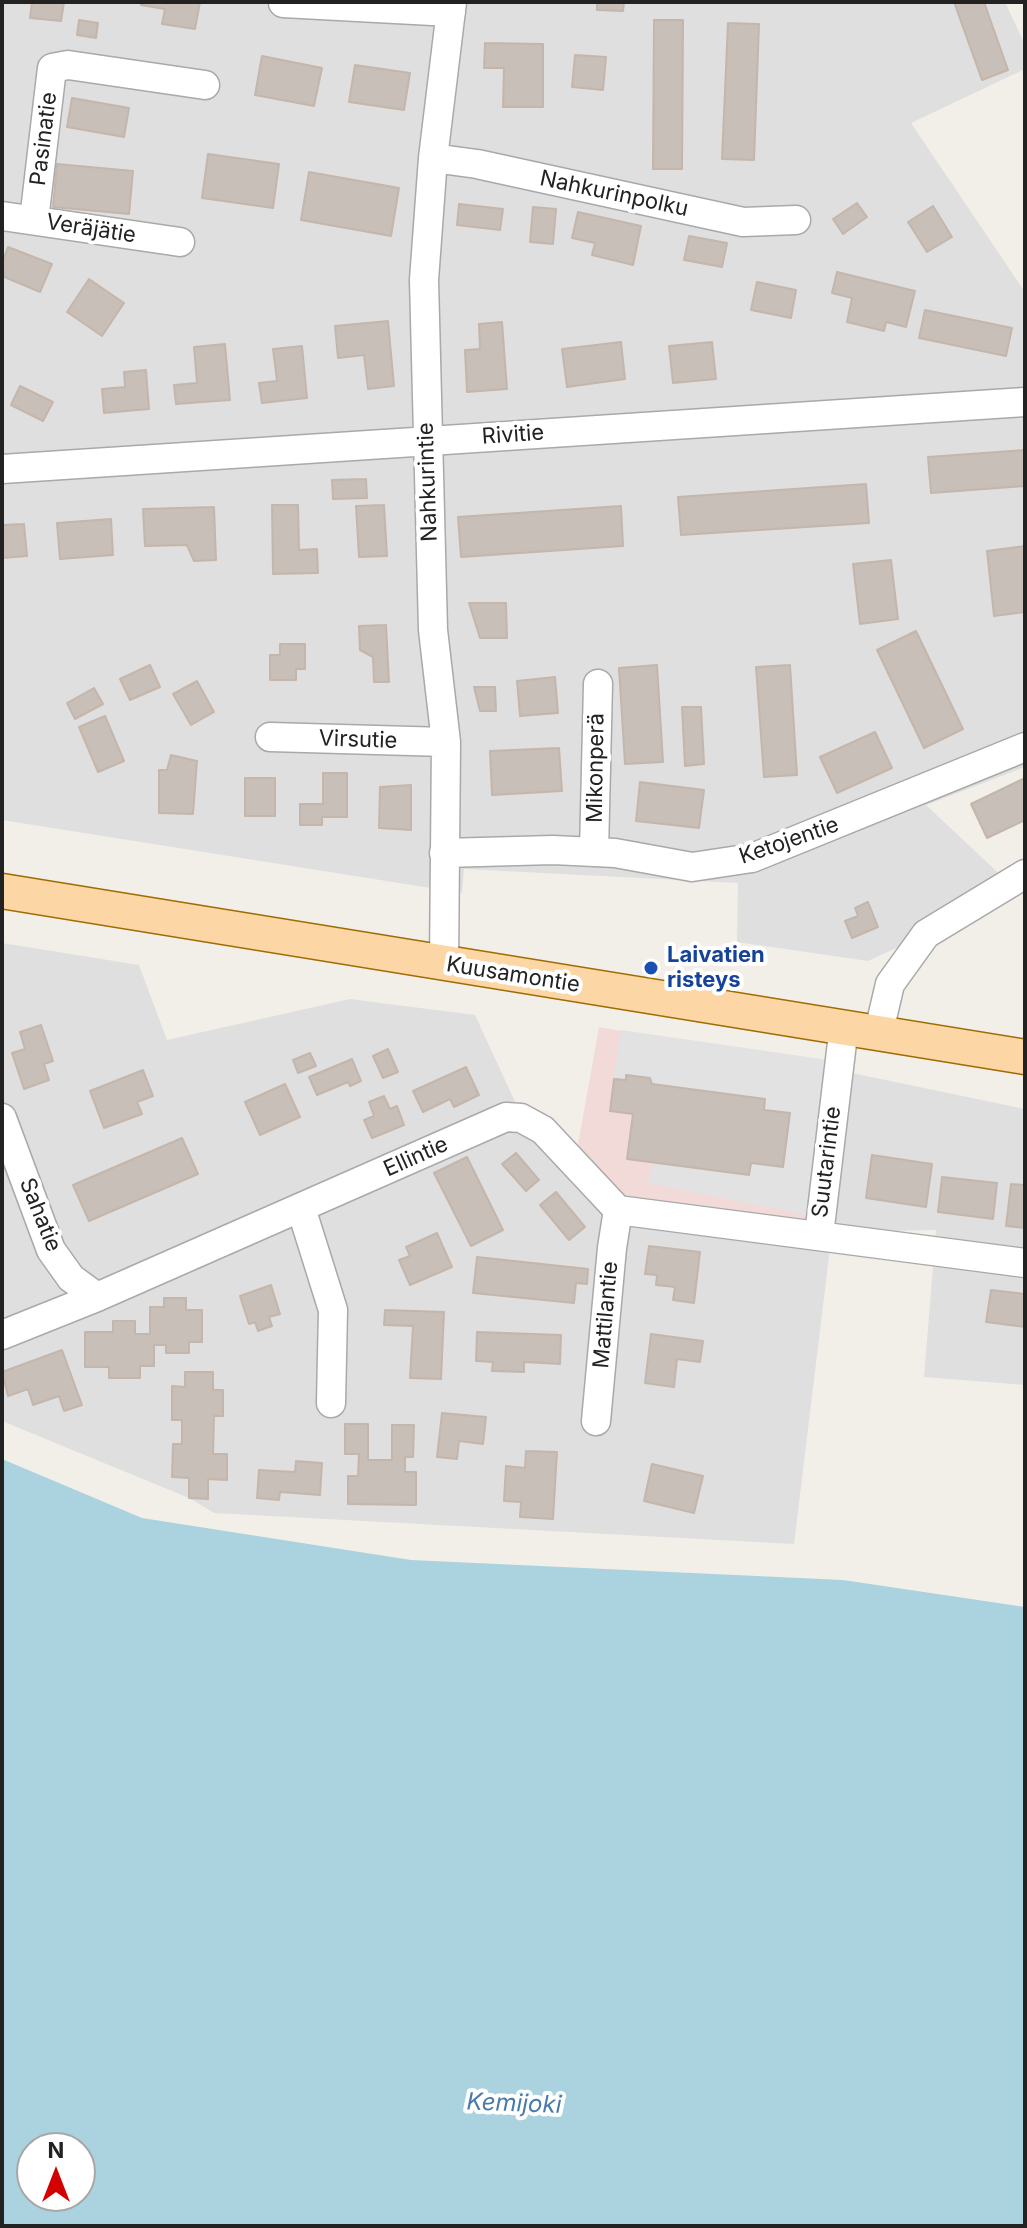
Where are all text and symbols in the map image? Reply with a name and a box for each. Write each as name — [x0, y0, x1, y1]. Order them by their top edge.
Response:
street label: Pasinatie — [25, 91, 63, 187]
street label: Nahkurinpolku — [537, 165, 691, 223]
street label: Veräjätie — [44, 209, 138, 249]
street label: Rivitie — [481, 420, 545, 450]
street label: Nahkurintie — [413, 422, 443, 542]
street label: Mikonperä — [582, 713, 610, 823]
street label: Virsutie — [318, 725, 398, 755]
street label: Ketojentie — [736, 812, 842, 870]
place label: Laivatien risteys — [667, 942, 765, 994]
street label: Kuusamontie — [444, 951, 582, 999]
marker: Laivatien risteys — [642, 959, 660, 977]
street label: Suutarintie — [807, 1105, 847, 1219]
street label: Ellintie — [380, 1131, 452, 1183]
street label: Sahatie — [13, 1174, 67, 1256]
street label: Mattilantie — [588, 1260, 624, 1370]
water label: Kemijoki — [466, 2088, 562, 2120]
north arrow — [16, 2132, 96, 2212]
text: N — [48, 2137, 64, 2163]

